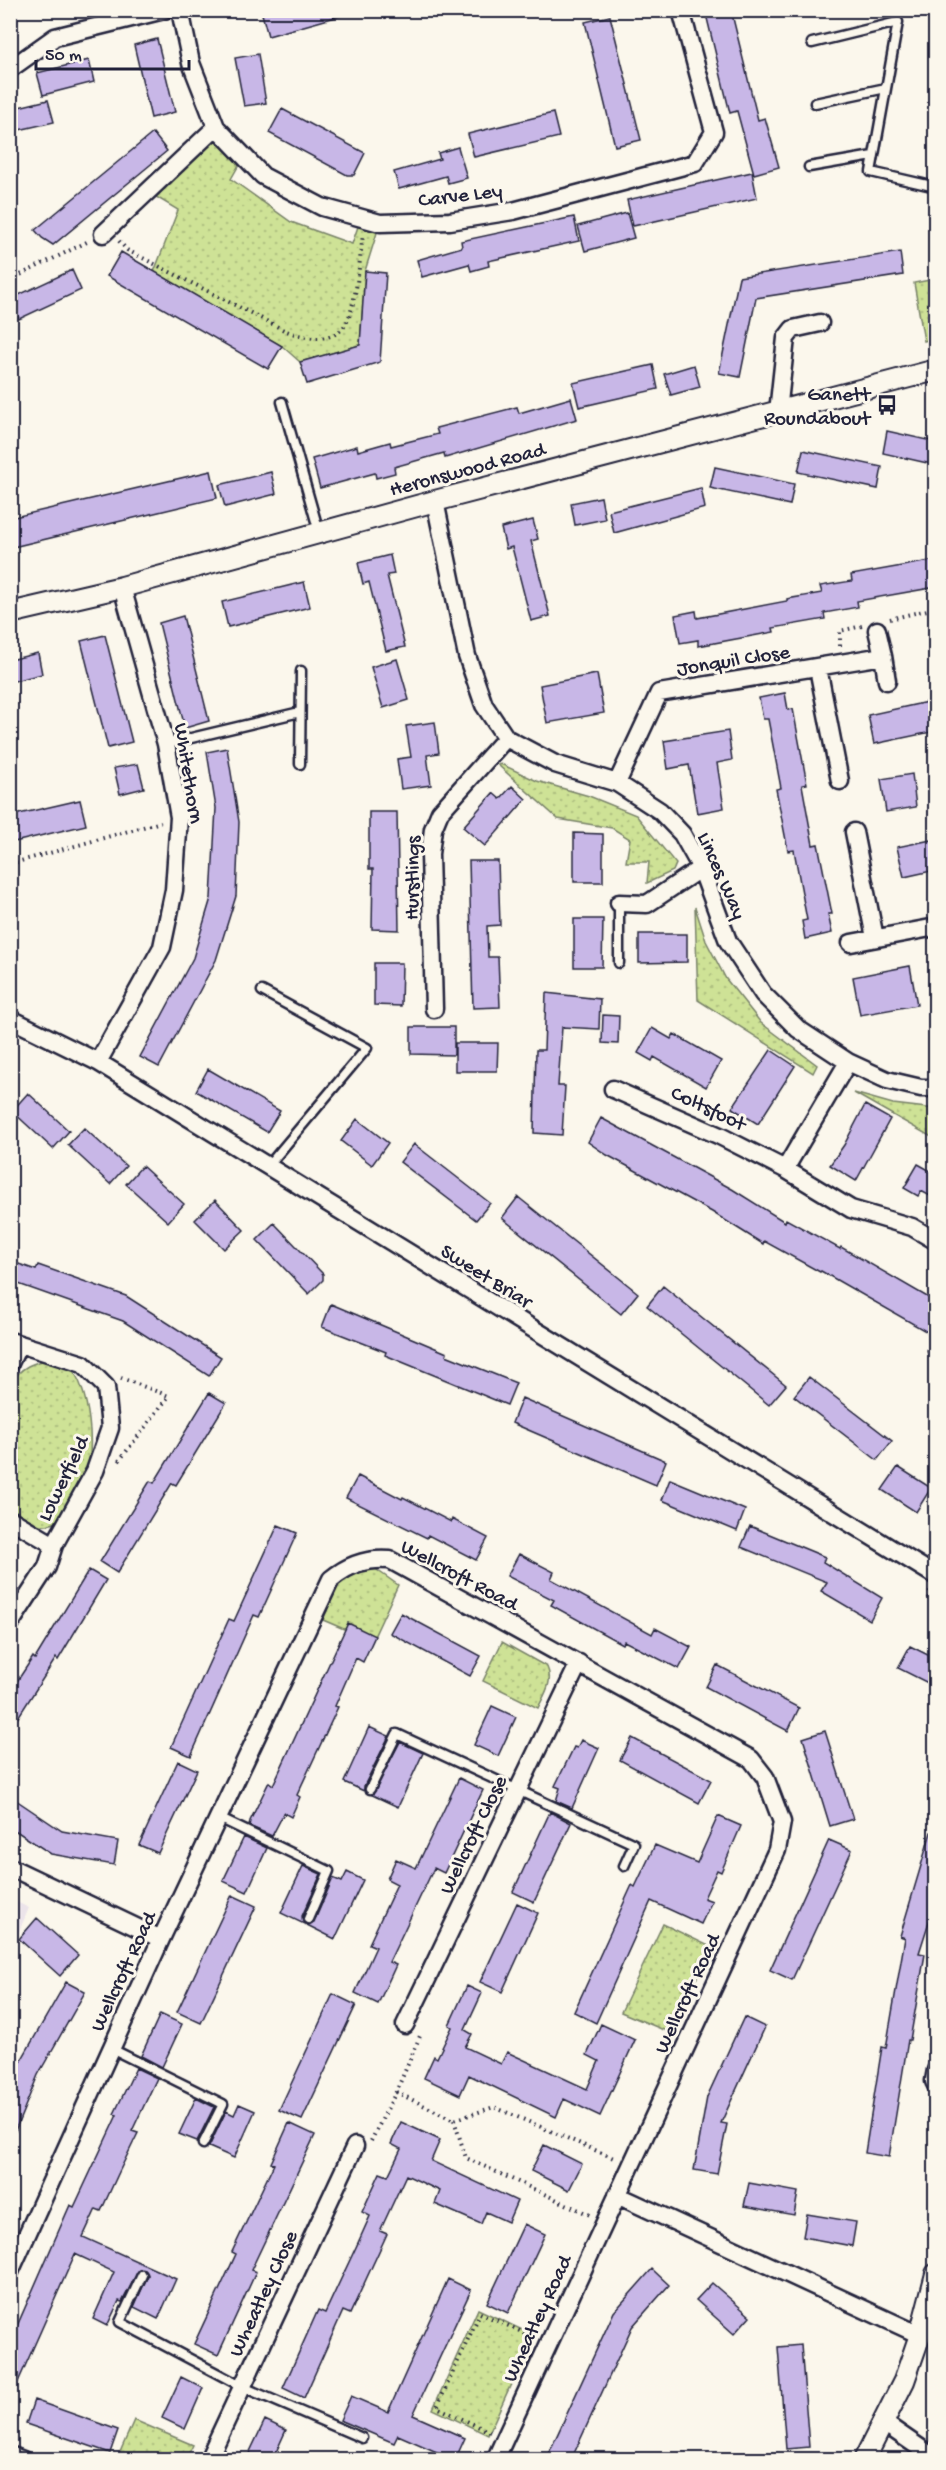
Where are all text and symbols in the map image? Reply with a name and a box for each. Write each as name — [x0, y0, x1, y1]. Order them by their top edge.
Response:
scale bar — [36, 33, 189, 71]
text: 50 m — [45, 46, 82, 67]
street label: Carve Ley — [417, 180, 504, 215]
place label: Ganett Roundabout — [764, 384, 872, 433]
bus stop icon: Ganett Roundabout — [875, 393, 899, 417]
street label: Heronswood Road — [387, 438, 550, 504]
street label: Jonquil Close — [675, 641, 793, 684]
street label: Whitethorn — [166, 722, 207, 826]
street label: Linces Way — [690, 829, 750, 924]
street label: Hurstlings — [401, 834, 428, 920]
street label: Coltsfoot — [666, 1082, 751, 1139]
street label: Sweet Briar — [435, 1240, 537, 1317]
street label: Lowerfield — [34, 1431, 97, 1526]
street label: Wellcroft Road — [395, 1536, 523, 1619]
street label: Wellcroft Close — [436, 1771, 515, 1899]
street label: Wellcroft Road — [87, 1907, 165, 2036]
street label: Wellcroft Road — [651, 1929, 729, 2058]
street label: Wheatley Close — [225, 2226, 306, 2362]
street label: Wheatley Road — [499, 2251, 580, 2387]

